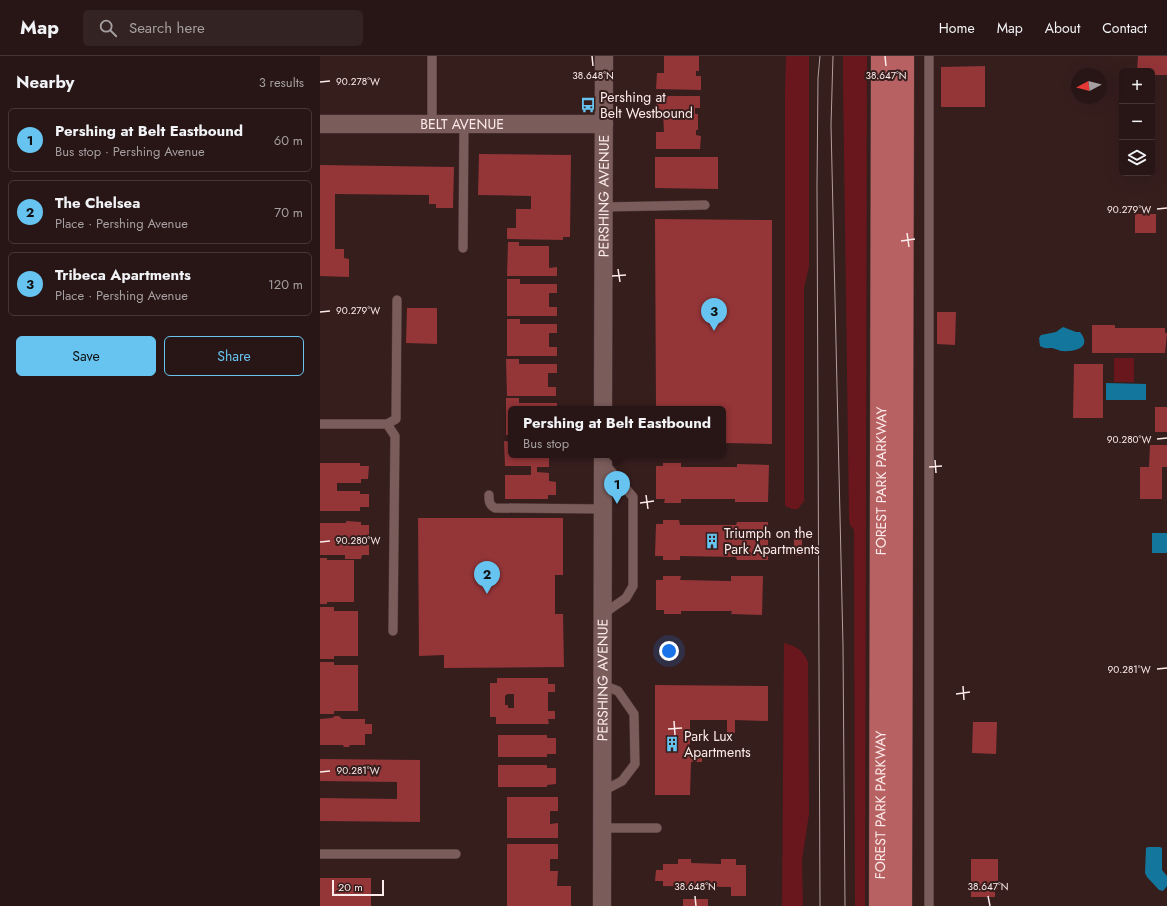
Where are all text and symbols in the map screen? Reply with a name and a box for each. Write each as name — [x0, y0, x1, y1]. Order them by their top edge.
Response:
search box — [83, 10, 363, 46]
text: Map — [20, 14, 59, 41]
icon: search — [97, 17, 119, 39]
text: Search here — [129, 17, 205, 39]
text: Home — [939, 18, 975, 38]
text: Map — [997, 18, 1023, 38]
text: About — [1045, 18, 1080, 38]
text: Contact — [1102, 18, 1147, 38]
text: 38.648°N — [572, 68, 614, 83]
text: 38.647°N — [865, 68, 907, 83]
north arrow — [1071, 68, 1107, 104]
map controls — [1119, 68, 1155, 176]
button: + — [1119, 68, 1155, 104]
text: Nearby — [16, 70, 74, 94]
text: 3 results — [259, 73, 304, 92]
text: 90.278°W — [336, 74, 380, 89]
place label: Pershing at Belt Westbound — [600, 87, 693, 123]
bus stop icon: Pershing at Belt Westbound — [579, 96, 597, 114]
button: − — [1119, 104, 1155, 140]
street label: BELT AVENUE — [420, 114, 504, 134]
text: Pershing at Belt Eastbound — [55, 120, 243, 142]
text: 1 — [27, 131, 33, 150]
text: 60 m — [274, 131, 303, 150]
street label: PERSHING AVENUE — [593, 135, 614, 257]
button: layers — [1119, 140, 1155, 176]
text: Bus stop · Pershing Avenue — [55, 142, 205, 161]
text: The Chelsea — [55, 192, 140, 214]
text: 90.279°W — [1107, 202, 1151, 217]
text: 2 — [26, 203, 34, 222]
text: 70 m — [274, 203, 303, 222]
text: Place · Pershing Avenue — [55, 214, 188, 233]
text: Tribeca Apartments — [55, 264, 191, 286]
text: 3 — [26, 275, 34, 294]
text: 120 m — [268, 275, 303, 294]
text: Place · Pershing Avenue — [55, 286, 188, 305]
pin: 3 — [701, 298, 727, 331]
text: 90.279°W — [336, 303, 380, 318]
button: Save — [16, 336, 156, 376]
button: Share — [164, 336, 304, 376]
popup — [508, 406, 726, 458]
street label: FOREST PARK PARKWAY — [871, 407, 891, 555]
text: Pershing at Belt Eastbound — [523, 412, 711, 434]
text: 90.280°W — [1107, 432, 1151, 447]
text: Bus stop — [523, 434, 569, 453]
pin: 1 — [604, 471, 630, 504]
place label: Triumph on the Park Apartments — [724, 523, 820, 559]
building icon: Triumph on the Park Apartments — [703, 532, 721, 550]
text: 90.280°W — [336, 533, 380, 548]
pin: 2 — [474, 561, 500, 594]
street label: PERSHING AVENUE — [592, 619, 613, 741]
your location — [659, 641, 679, 661]
text: 90.281°W — [1107, 662, 1151, 677]
place label: Park Lux Apartments — [684, 726, 751, 762]
street label: FOREST PARK PARKWAY — [870, 731, 890, 879]
building icon: Park Lux Apartments — [663, 735, 681, 753]
text: 90.281°W — [336, 763, 380, 778]
scale bar — [332, 878, 384, 897]
text: 20 m — [338, 879, 363, 895]
text: 38.648°N — [674, 879, 716, 894]
text: 38.647°N — [967, 879, 1009, 894]

